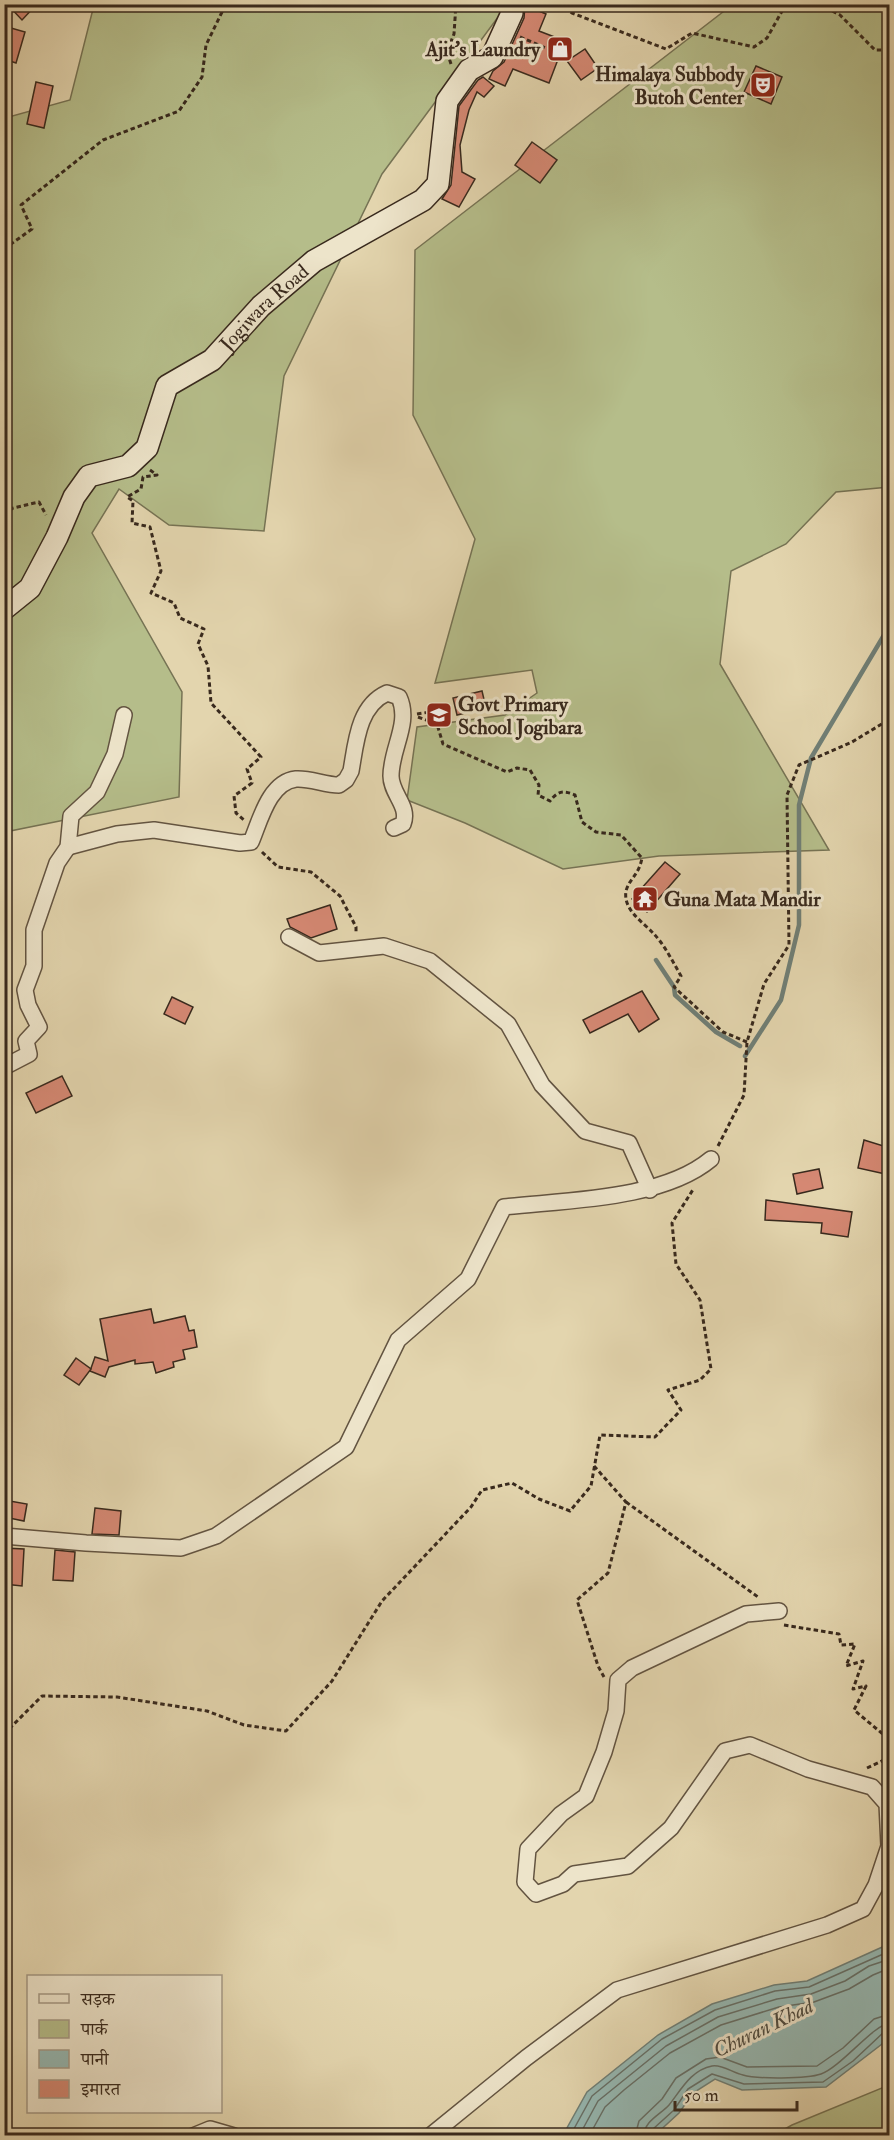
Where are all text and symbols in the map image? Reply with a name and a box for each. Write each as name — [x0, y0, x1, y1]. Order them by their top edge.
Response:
shop icon: Ajit's Laundry — [545, 34, 575, 64]
place label: Ajit's Laundry — [425, 37, 541, 63]
place label: Himalaya Subbody Butoh Center — [595, 62, 745, 110]
theatre icon: Himalaya Subbody Butoh Center — [748, 70, 778, 100]
street label: Jogiwara Road — [214, 259, 314, 357]
place label: Govt Primary School Jogibara — [458, 692, 583, 741]
school or university icon: Govt Primary School Jogibara — [424, 700, 454, 730]
temple icon: Guna Mata Mandir — [630, 884, 660, 914]
place label: Guna Mata Mandir — [664, 887, 821, 912]
legend — [27, 1975, 222, 2113]
text: सड़क — [80, 1988, 116, 2011]
water label: Churan Khad — [709, 1992, 819, 2064]
text: पार्क — [80, 2018, 109, 2041]
text: पानी — [80, 2048, 110, 2071]
scale bar — [675, 2074, 796, 2112]
text: इमारत — [80, 2078, 121, 2101]
text: 50 m — [684, 2084, 719, 2107]

